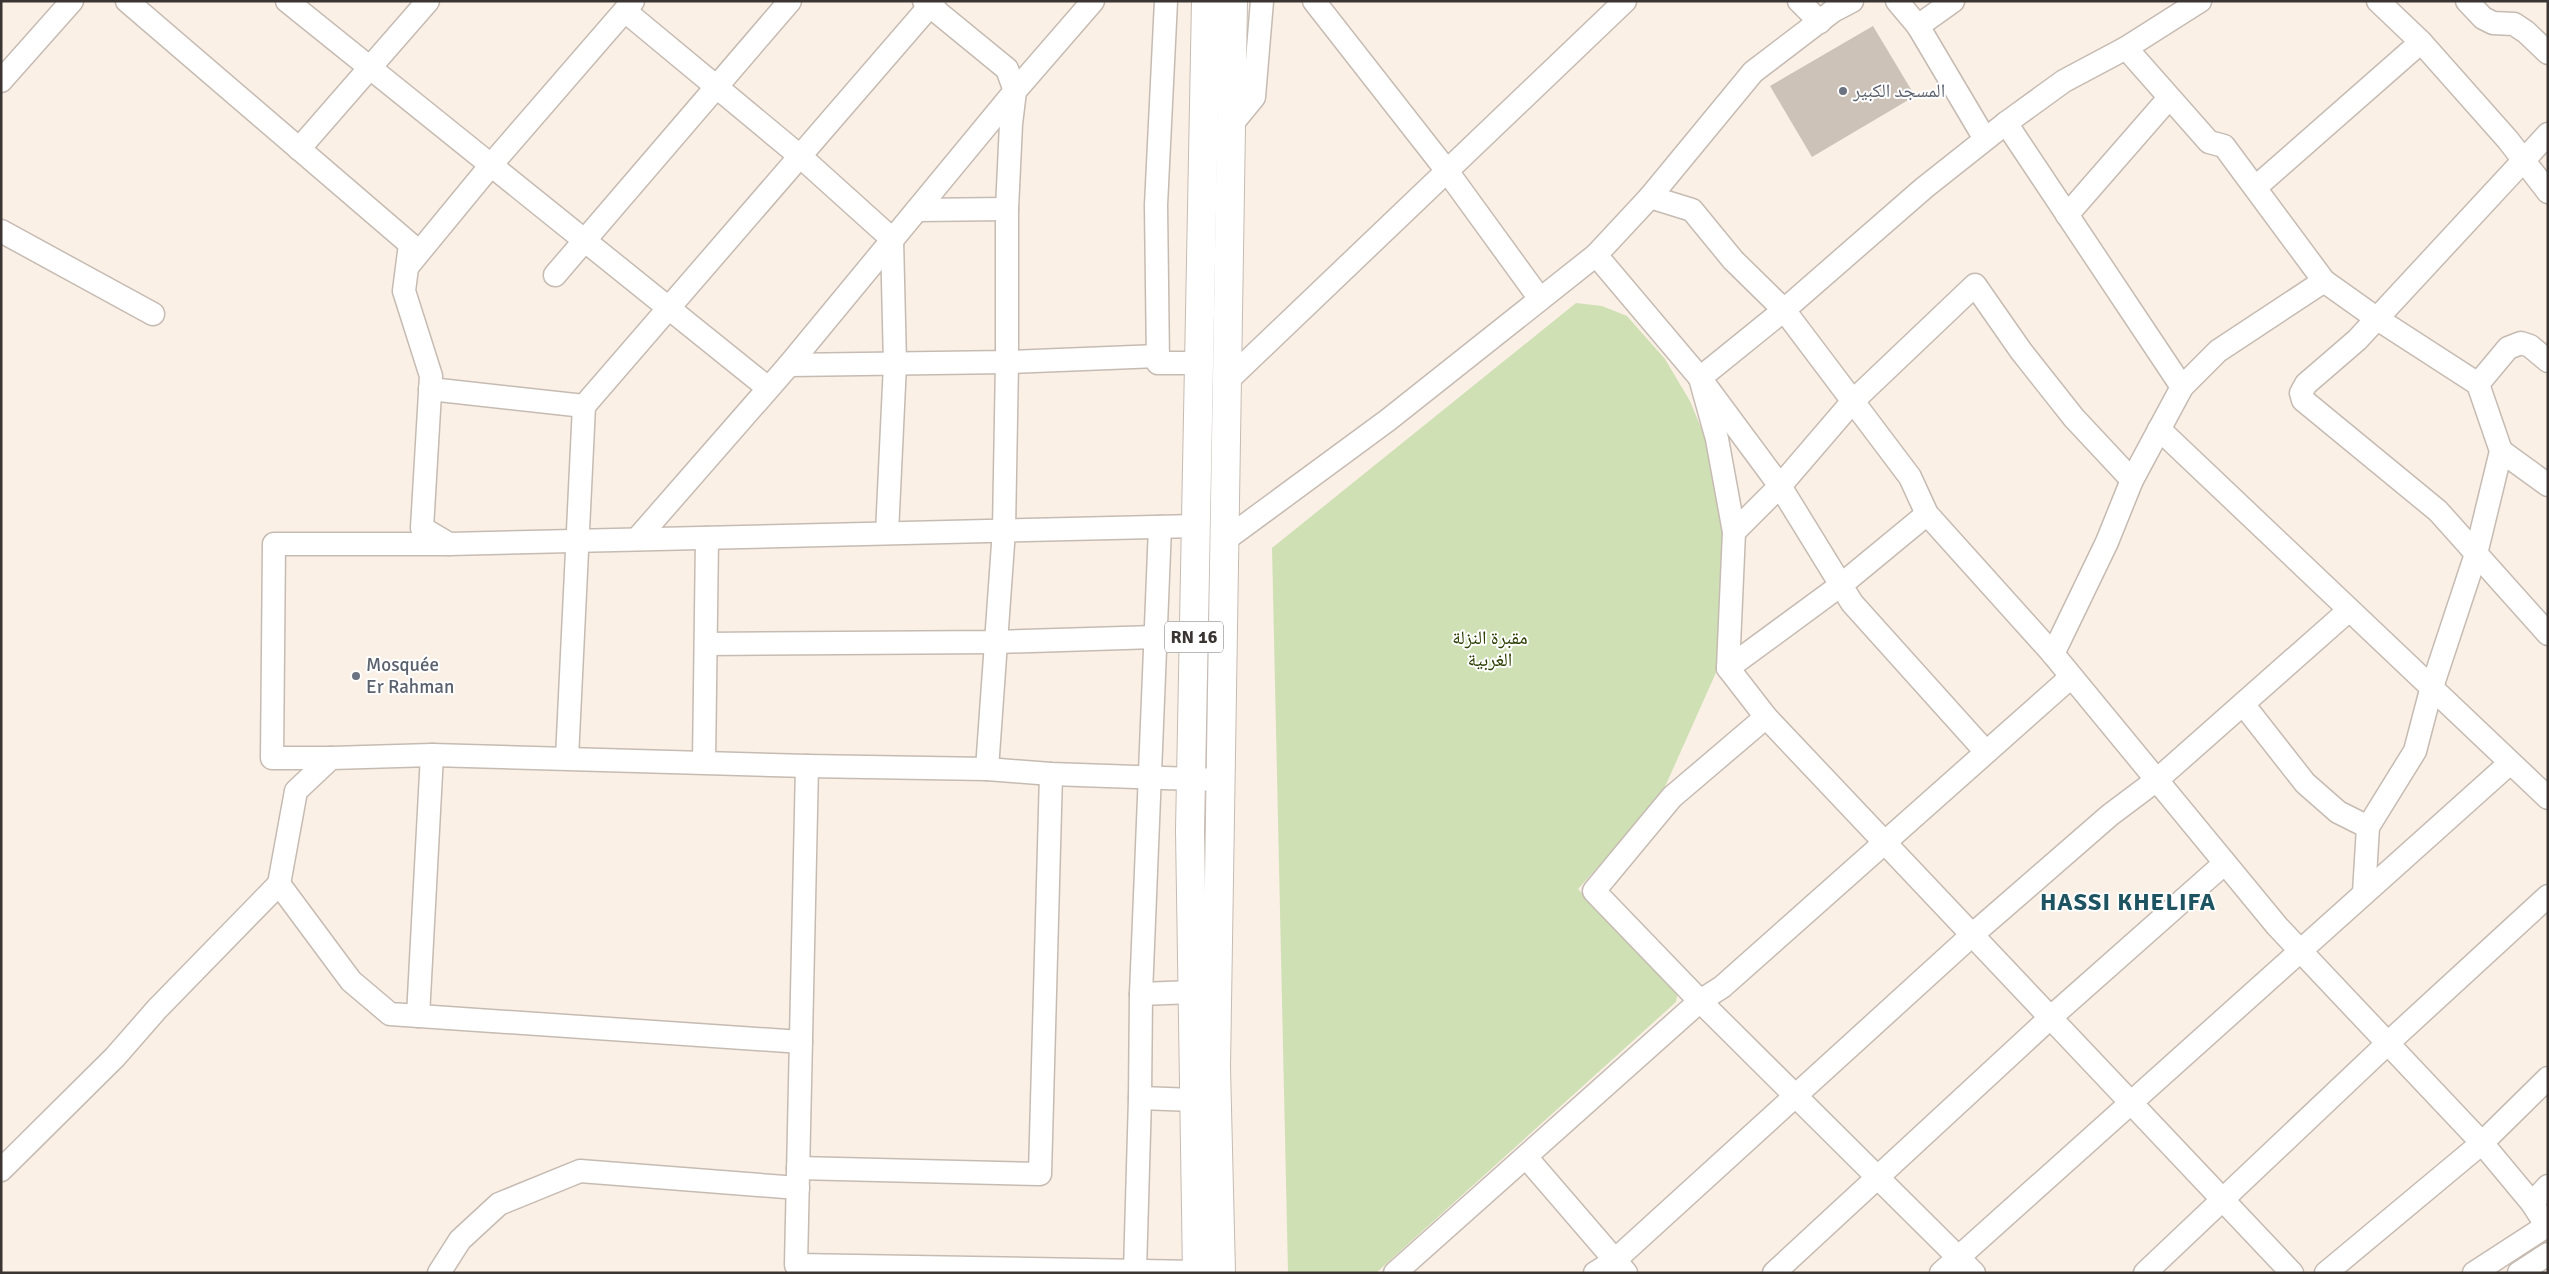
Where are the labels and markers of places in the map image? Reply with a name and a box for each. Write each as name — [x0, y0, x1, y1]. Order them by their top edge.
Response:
place label: المسجد الكبير — [1852, 79, 1945, 103]
marker: المسجد الكبير — [1837, 85, 1849, 97]
place label: Mosquée Er Rahman — [366, 653, 454, 699]
marker: Mosquée Er Rahman — [350, 670, 362, 682]

